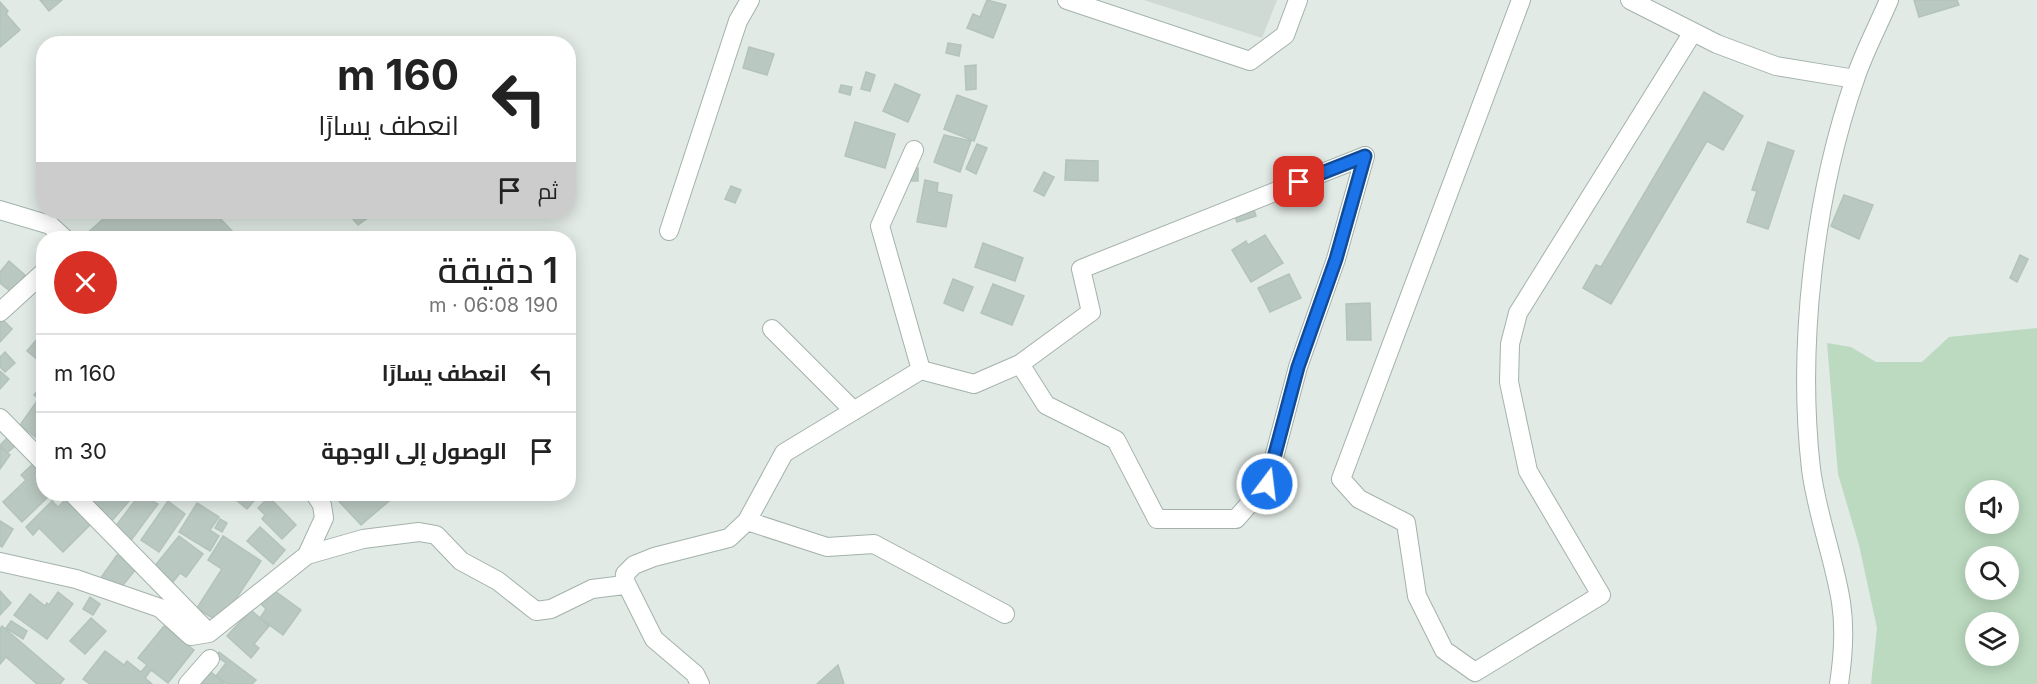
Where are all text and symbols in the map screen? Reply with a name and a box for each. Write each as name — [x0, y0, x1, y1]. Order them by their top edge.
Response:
text: 160 m — [337, 49, 459, 100]
icon: left — [480, 60, 558, 138]
text: انعطف يسارًا — [318, 109, 459, 142]
pin — [1273, 156, 1324, 207]
icon: arrive — [1282, 165, 1315, 198]
icon: arrive — [493, 174, 526, 207]
text: ثم — [538, 178, 558, 204]
text: 1 دقيقة — [438, 248, 558, 292]
button: close — [54, 251, 117, 314]
text: 190 m · 06:08 — [429, 293, 558, 317]
icon: left — [525, 357, 558, 390]
text: 160 m — [54, 360, 116, 386]
text: انعطف يسارًا — [382, 360, 507, 386]
icon: arrive — [525, 435, 558, 468]
text: 30 m — [54, 438, 107, 464]
text: الوصول إلى الوجهة — [321, 438, 507, 464]
position arrow — [1235, 452, 1299, 516]
map controls — [1965, 480, 2019, 666]
button: sound — [1965, 480, 2019, 534]
button: search — [1965, 546, 2019, 600]
button: layers — [1965, 612, 2019, 666]

